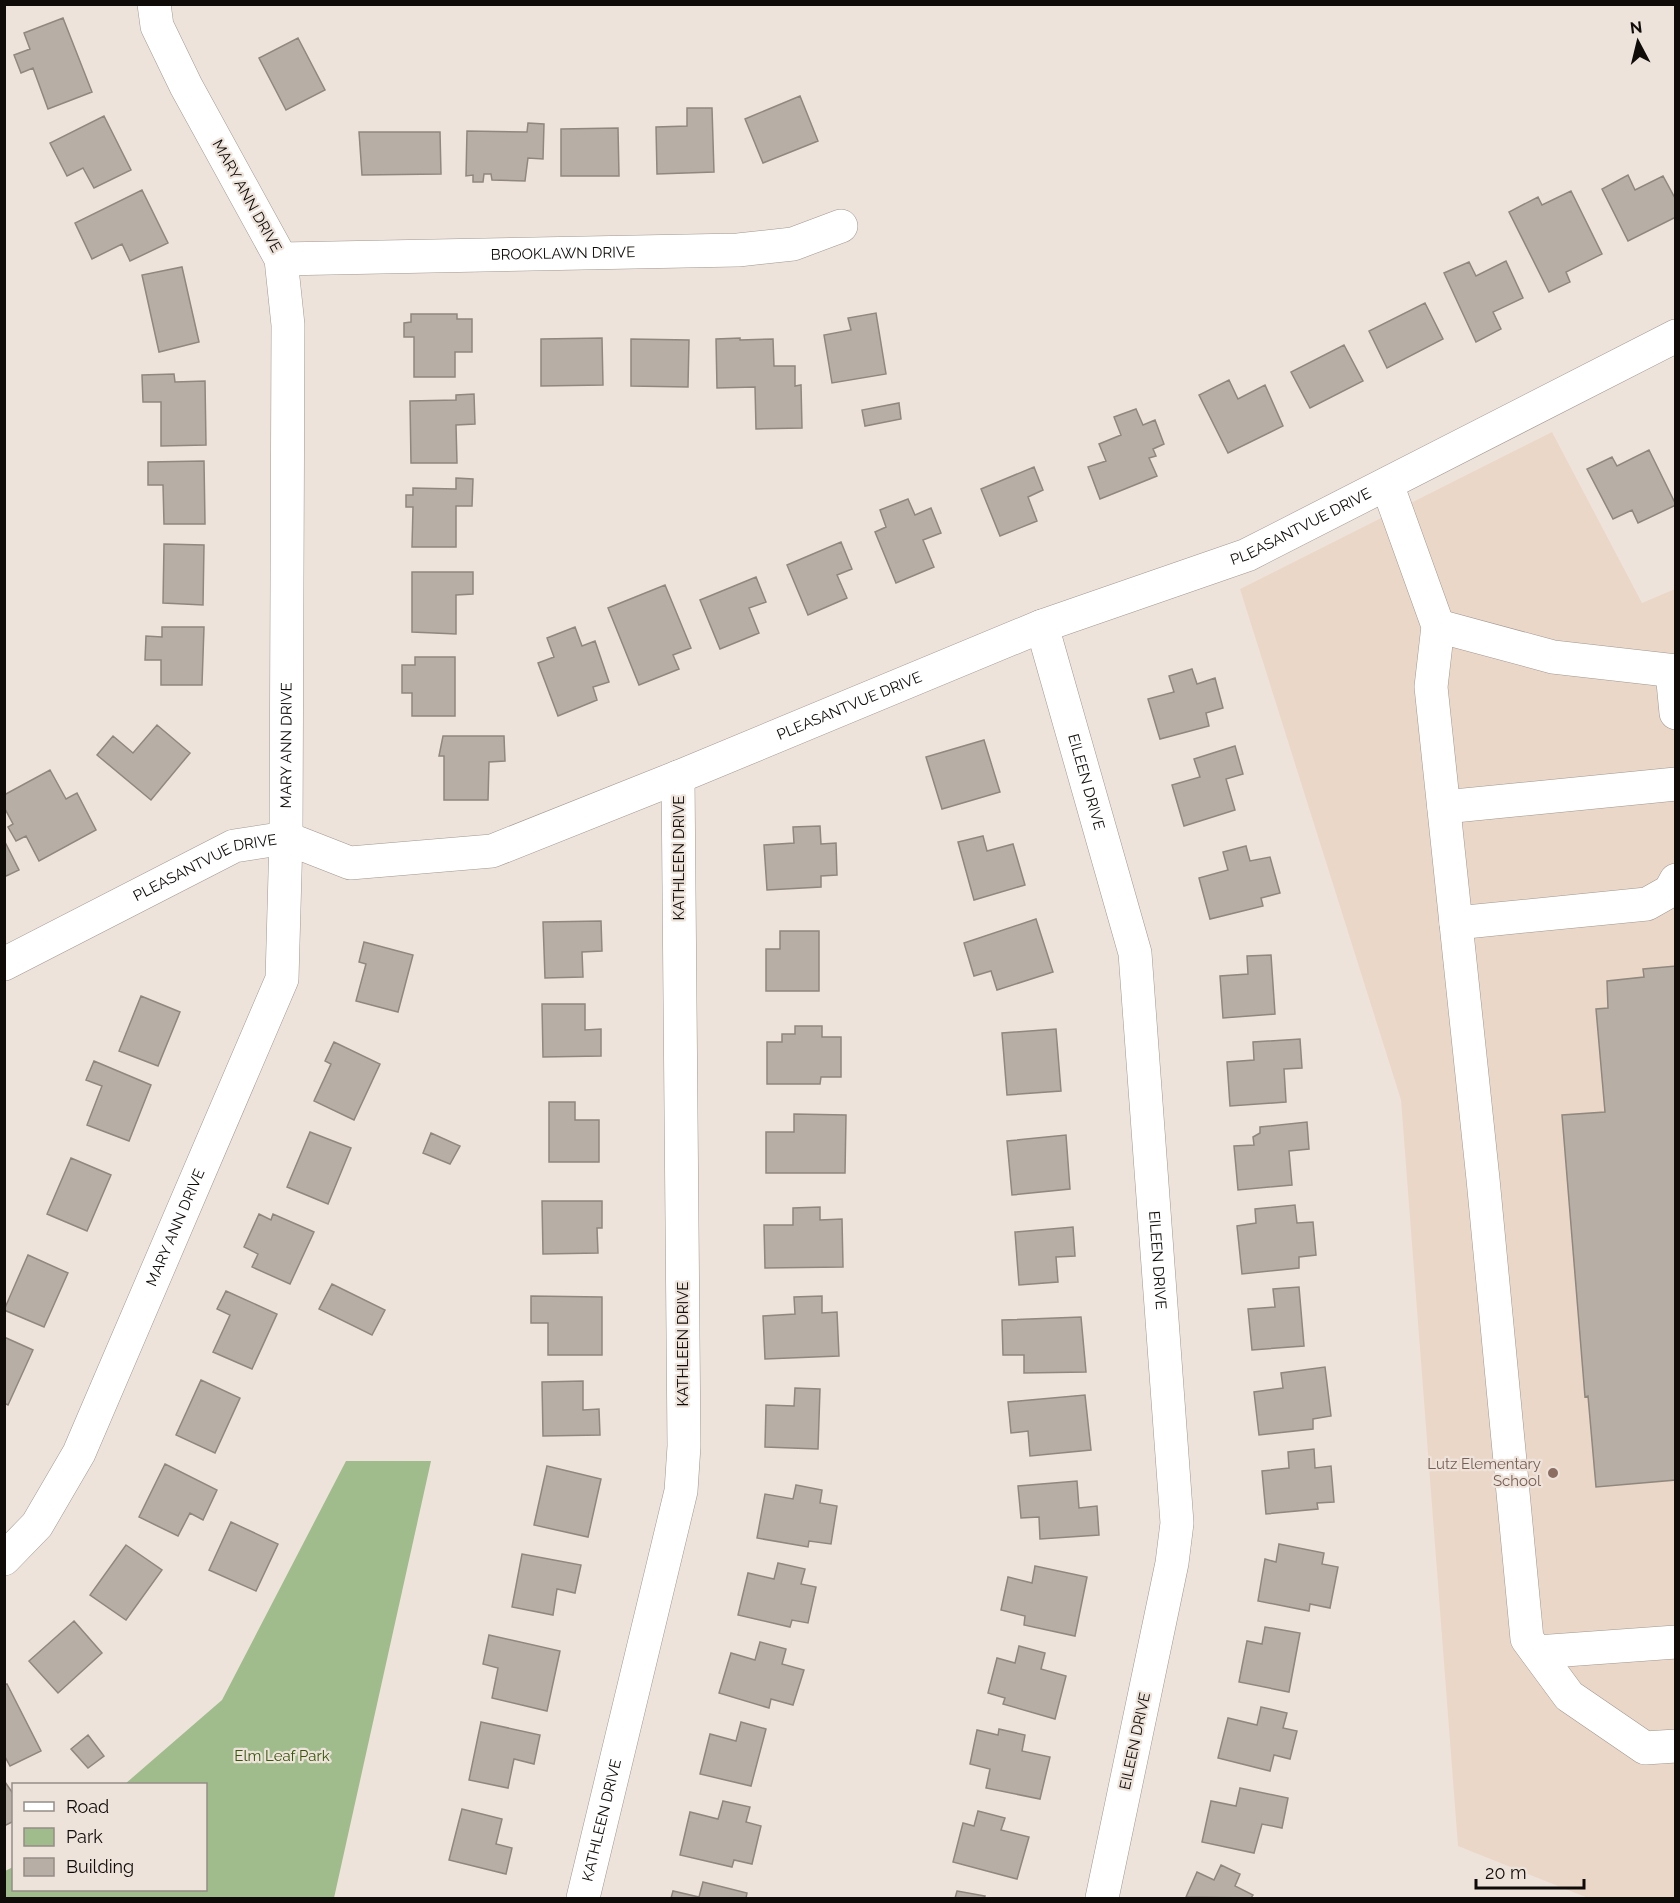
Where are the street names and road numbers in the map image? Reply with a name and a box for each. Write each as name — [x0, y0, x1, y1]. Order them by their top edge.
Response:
street label: MARY ANN DRIVE — [209, 137, 285, 255]
street label: BROOKLAWN DRIVE — [490, 243, 635, 264]
street label: PLEASANTVUE DRIVE — [1228, 484, 1374, 569]
street label: PLEASANTVUE DRIVE — [774, 668, 924, 744]
street label: MARY ANN DRIVE — [277, 682, 296, 808]
street label: EILEEN DRIVE — [1064, 732, 1109, 832]
street label: KATHLEEN DRIVE — [670, 796, 688, 920]
street label: PLEASANTVUE DRIVE — [130, 831, 278, 905]
street label: MARY ANN DRIVE — [142, 1166, 209, 1289]
street label: EILEEN DRIVE — [1145, 1210, 1170, 1310]
street label: KATHLEEN DRIVE — [674, 1282, 692, 1406]
street label: EILEEN DRIVE — [1116, 1691, 1154, 1791]
street label: KATHLEEN DRIVE — [578, 1757, 625, 1883]

